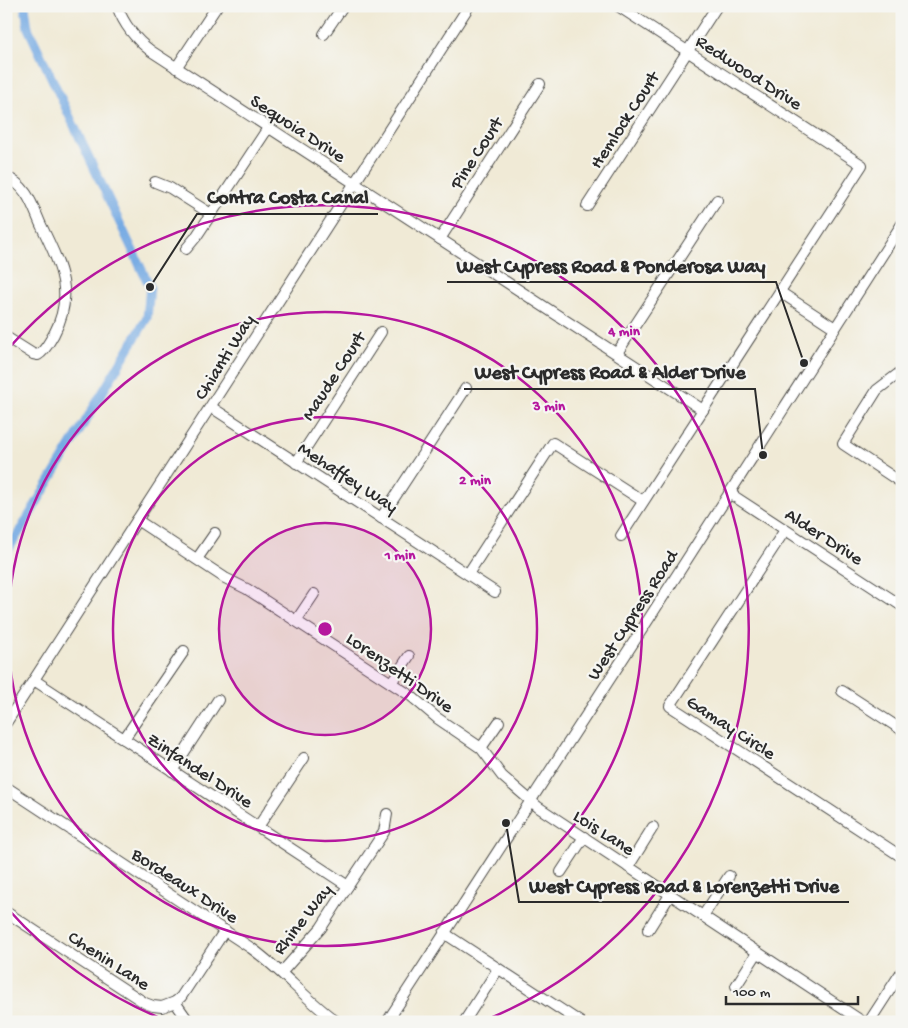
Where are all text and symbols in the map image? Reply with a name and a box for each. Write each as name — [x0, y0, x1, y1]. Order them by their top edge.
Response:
street label: Redwood Drive — [691, 31, 806, 117]
street label: Hemlock Court — [586, 66, 667, 174]
street label: Sequoia Drive — [245, 91, 349, 169]
street label: Pine Court — [446, 112, 511, 195]
callout: Contra Costa Canal — [197, 179, 378, 214]
text: Contra Costa Canal — [206, 188, 369, 211]
callout: West Cypress Road & Ponderosa Way — [447, 247, 776, 282]
text: West Cypress Road & Ponderosa Way — [456, 257, 766, 280]
street label: Chianti Way — [191, 310, 262, 405]
text: 4 min — [607, 323, 641, 341]
street label: Maude Court — [298, 326, 373, 426]
callout: West Cypress Road & Alder Drive — [464, 354, 755, 389]
text: West Cypress Road & Alder Drive — [473, 363, 746, 386]
text: 3 min — [532, 398, 566, 416]
street label: Mehaffey Way — [293, 438, 402, 520]
text: 2 min — [459, 472, 492, 490]
street label: Alder Drive — [780, 504, 867, 572]
street label: West Cypress Road — [583, 545, 686, 685]
text: 1 min — [384, 547, 416, 565]
centre of rings — [316, 620, 334, 638]
street label: Lorenzetti Drive — [341, 628, 457, 720]
street label: Gamay Circle — [681, 692, 779, 766]
street label: Zinfandel Drive — [142, 729, 257, 815]
street label: Lois Lane — [568, 806, 638, 862]
street label: Bordeaux Drive — [126, 843, 242, 930]
callout: West Cypress Road & Lorenzetti Drive — [519, 867, 849, 902]
text: West Cypress Road & Lorenzetti Drive — [528, 877, 840, 900]
street label: Rhine Way — [269, 880, 339, 960]
street label: Chenin Lane — [63, 927, 154, 997]
scale bar — [726, 973, 858, 1005]
text: 100 m — [732, 984, 771, 1002]

